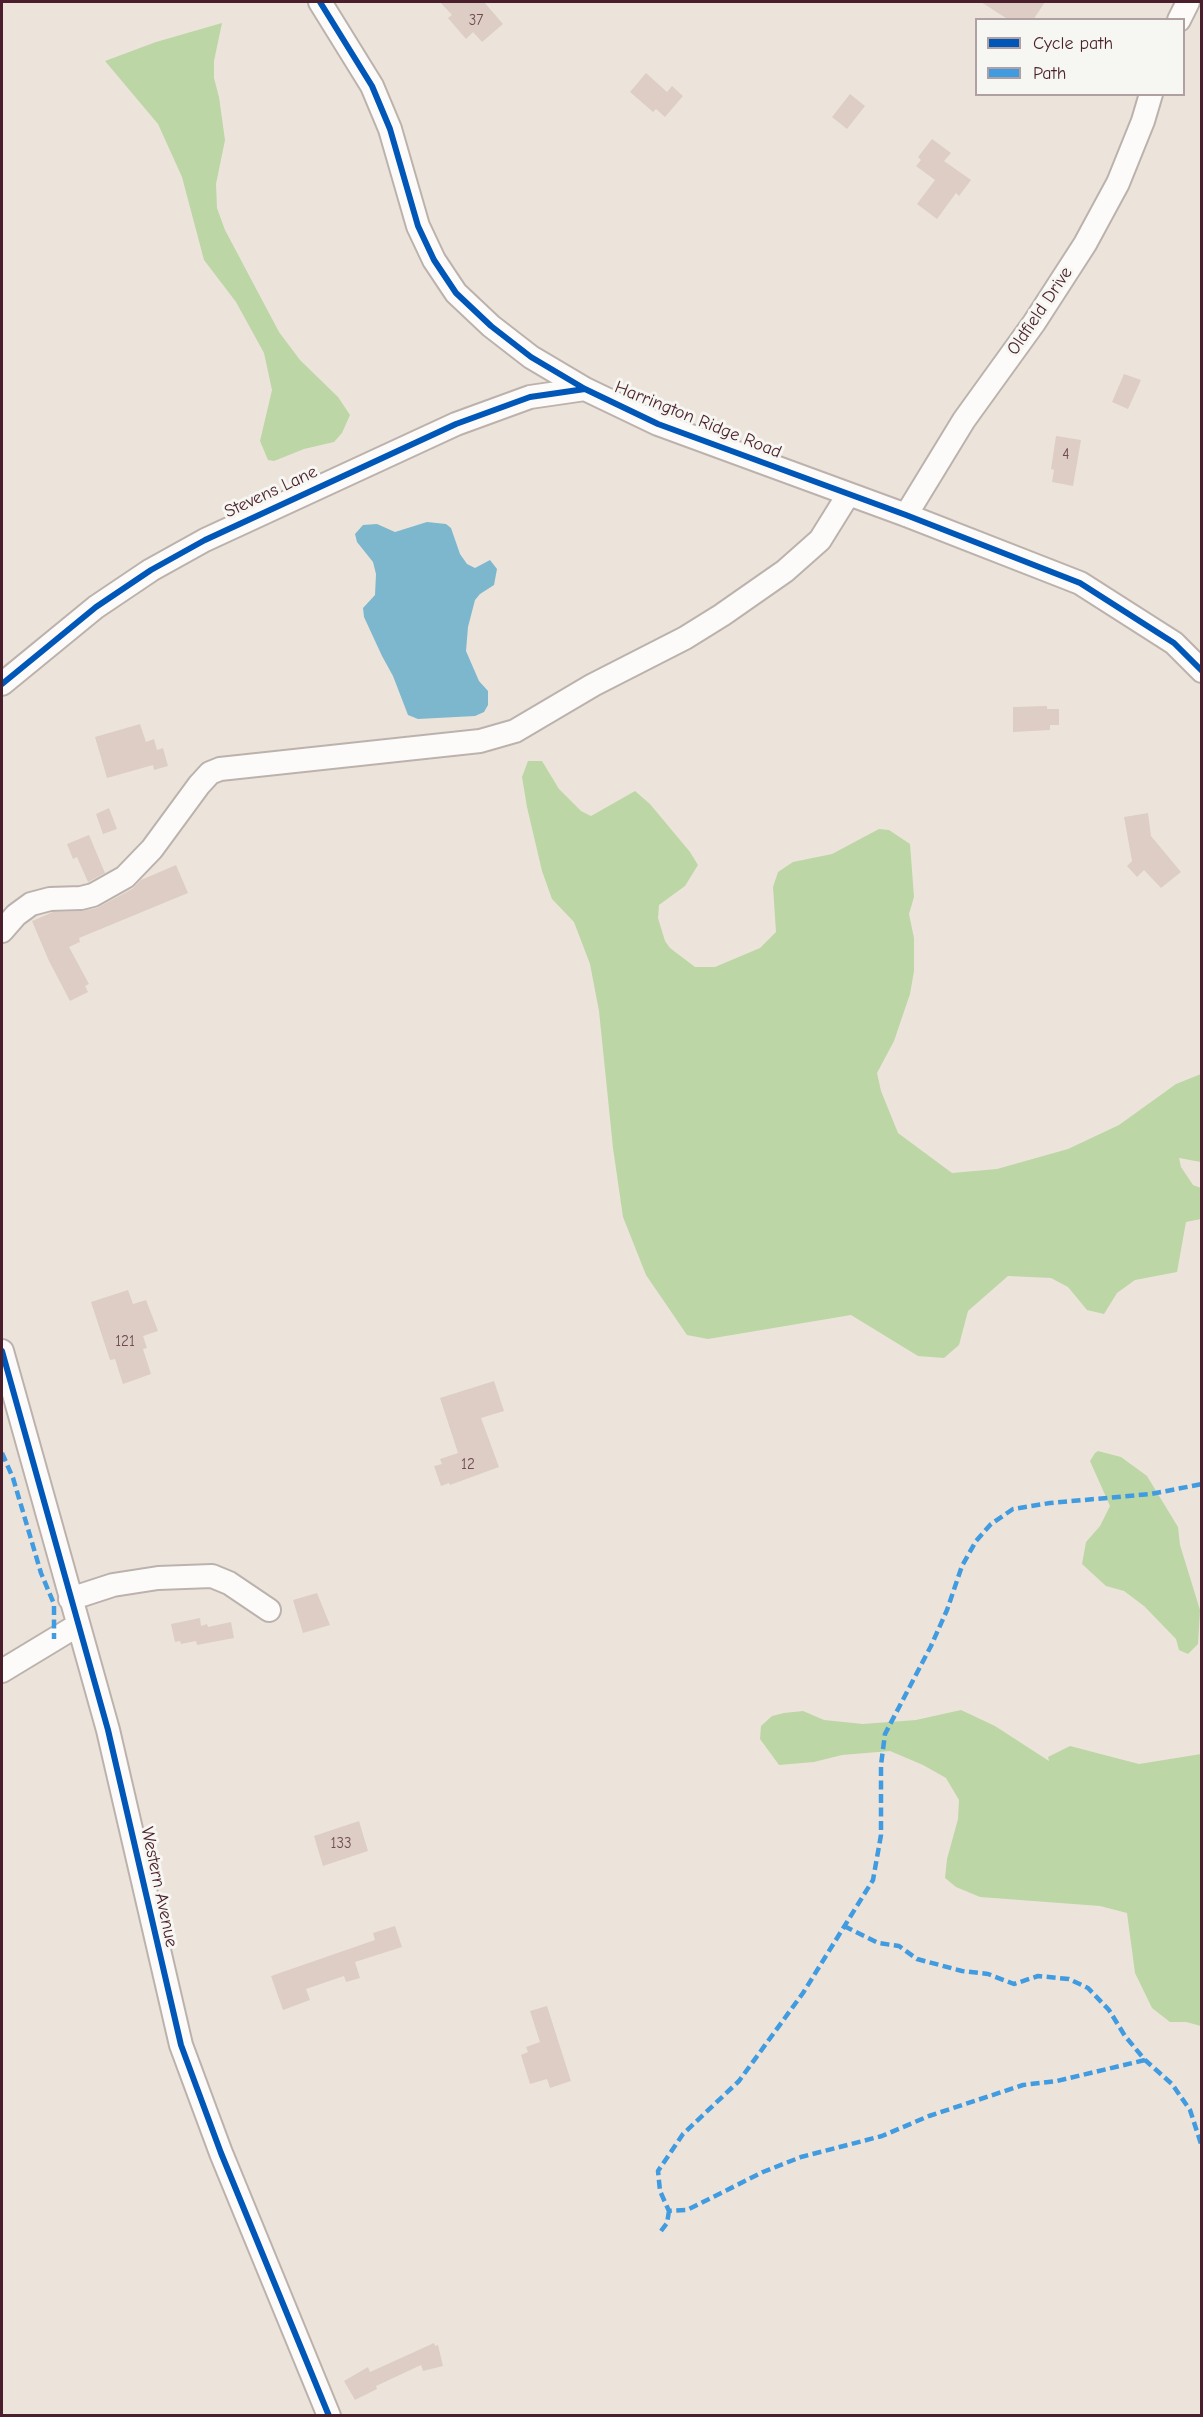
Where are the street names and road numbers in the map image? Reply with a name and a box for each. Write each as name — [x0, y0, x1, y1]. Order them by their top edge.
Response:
street label: Oldfield Drive — [1003, 263, 1077, 359]
street label: Harrington Ridge Road — [611, 377, 785, 463]
street label: Stevens Lane — [221, 461, 321, 523]
street label: Western Avenue — [136, 1825, 182, 1949]

